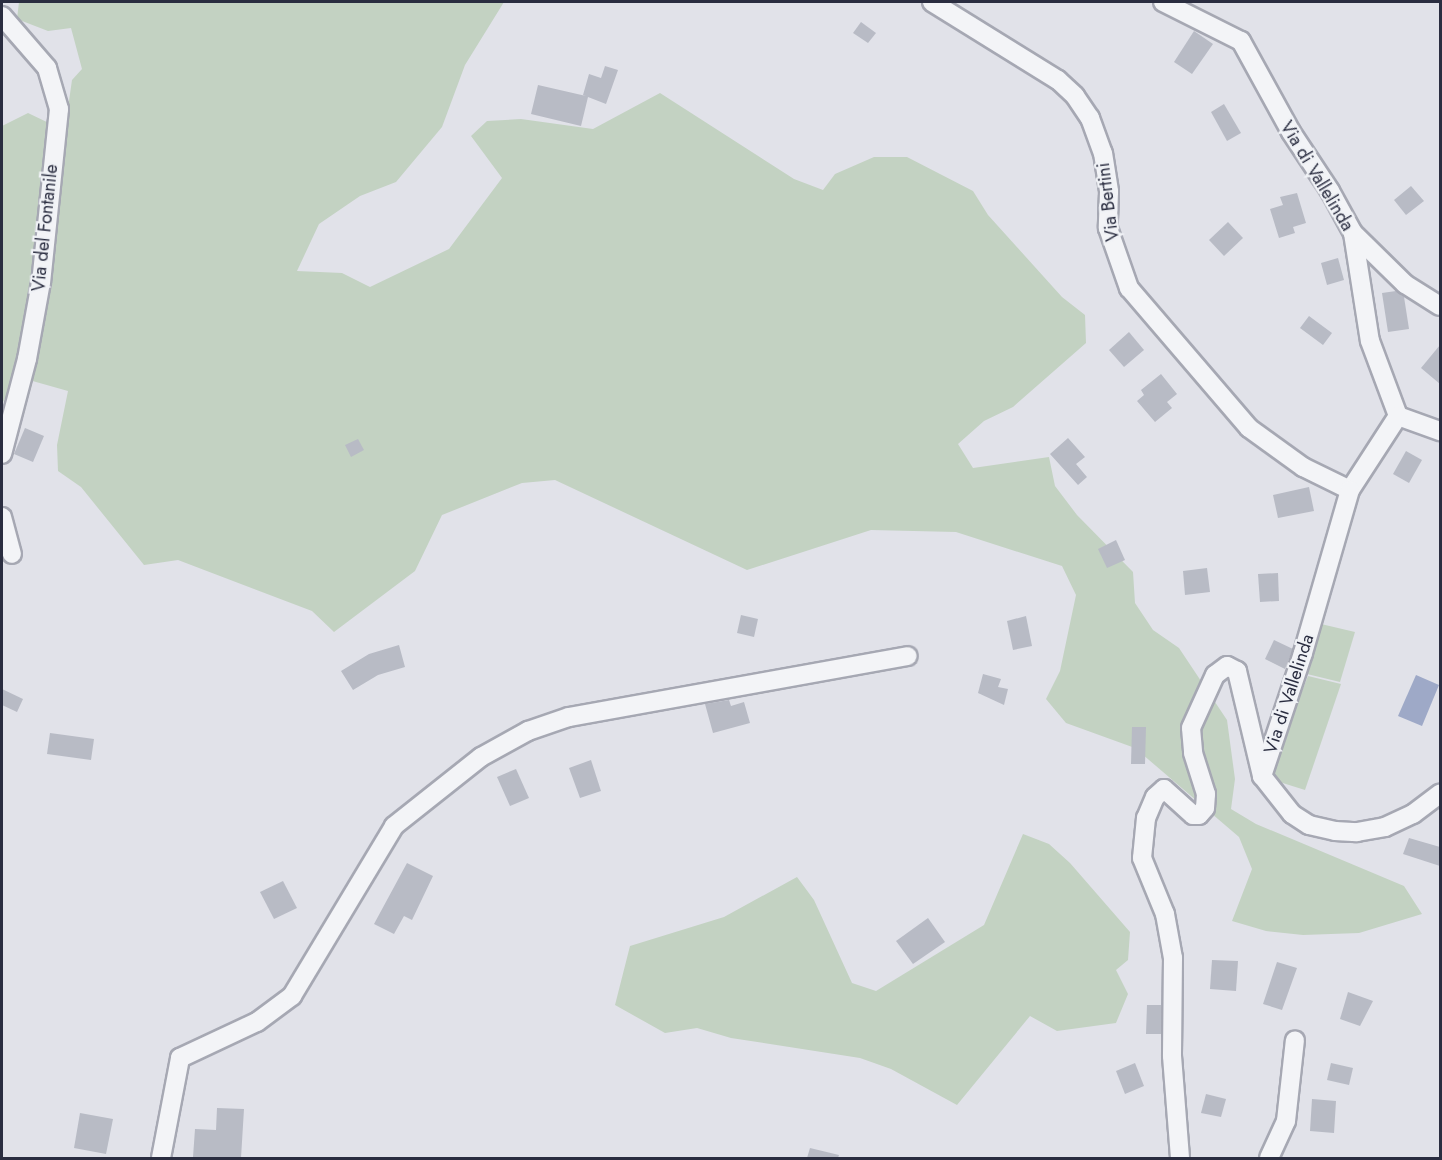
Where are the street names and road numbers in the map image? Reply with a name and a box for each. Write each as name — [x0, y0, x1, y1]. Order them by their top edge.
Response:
street label: Via di Vallelinda — [1276, 117, 1358, 235]
street label: Via Bertini — [1092, 161, 1124, 243]
street label: Via del Fontanile — [28, 163, 62, 293]
street label: Via di Vallelinda — [1260, 631, 1318, 757]

